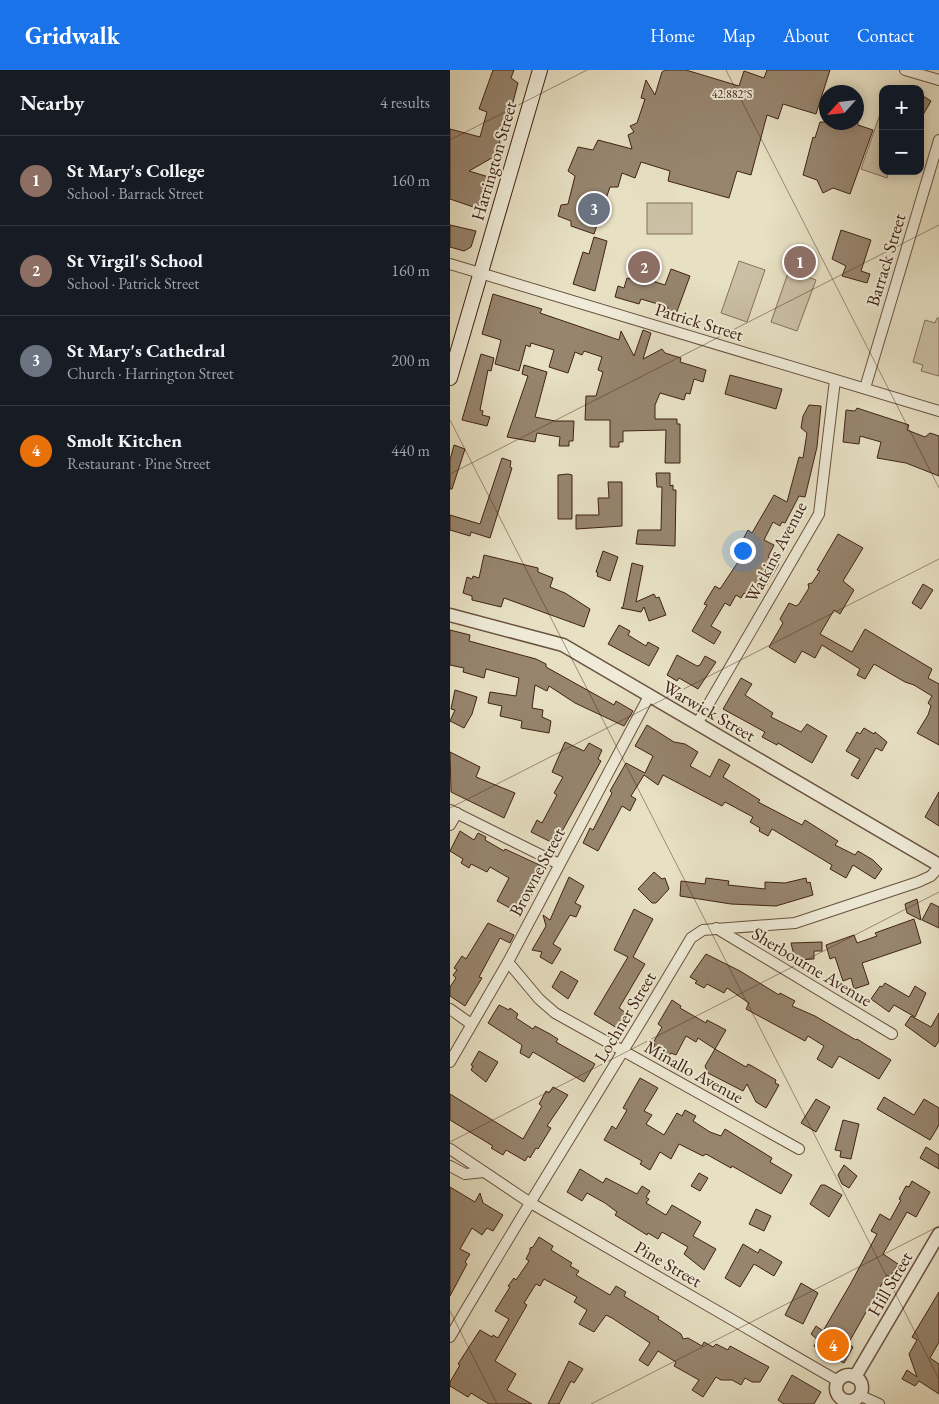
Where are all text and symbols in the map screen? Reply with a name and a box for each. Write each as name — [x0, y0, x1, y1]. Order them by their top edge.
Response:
text: Gridwalk — [25, 20, 120, 51]
text: Home — [650, 24, 695, 47]
text: Map — [723, 24, 755, 47]
text: About — [783, 24, 829, 47]
text: Contact — [857, 24, 914, 47]
north arrow — [819, 85, 864, 130]
map controls — [879, 85, 924, 175]
button: + — [879, 85, 924, 130]
text: 42.882°S — [712, 86, 753, 102]
text: Nearby — [20, 89, 84, 116]
text: 4 results — [380, 92, 430, 113]
street label: Harrington Street — [466, 98, 522, 223]
button: − — [879, 130, 924, 175]
text: St Mary's College — [67, 158, 205, 183]
text: 1 — [32, 170, 40, 191]
text: 160 m — [391, 170, 430, 191]
text: School · Barrack Street — [67, 183, 203, 204]
pin: 3 — [578, 190, 610, 228]
street label: Barrack Street — [861, 210, 911, 309]
pin: 1 — [784, 243, 816, 281]
text: St Virgil's School — [67, 248, 203, 273]
pin: 2 — [628, 248, 660, 286]
text: 2 — [32, 260, 40, 281]
text: 160 m — [391, 260, 430, 281]
text: School · Patrick Street — [67, 273, 199, 294]
street label: Patrick Street — [652, 297, 746, 346]
text: St Mary's Cathedral — [67, 338, 226, 363]
text: 3 — [32, 350, 40, 371]
text: 200 m — [391, 350, 430, 371]
text: Church · Harrington Street — [67, 363, 234, 384]
text: Smolt Kitchen — [67, 428, 182, 453]
text: 4 — [32, 440, 40, 461]
text: 440 m — [391, 440, 430, 461]
text: Restaurant · Pine Street — [67, 453, 210, 474]
street label: Watkins Avenue — [739, 497, 812, 606]
your location — [730, 538, 756, 564]
street label: Warwick Street — [659, 675, 760, 747]
street label: Browne Street — [504, 823, 570, 920]
street label: Sherbourne Avenue — [748, 922, 877, 1011]
street label: Lochner Street — [589, 967, 661, 1066]
street label: Minallo Avenue — [641, 1035, 748, 1108]
street label: Pine Street — [630, 1235, 706, 1292]
street label: Hill Street — [862, 1247, 917, 1320]
pin: 4 — [817, 1326, 849, 1364]

